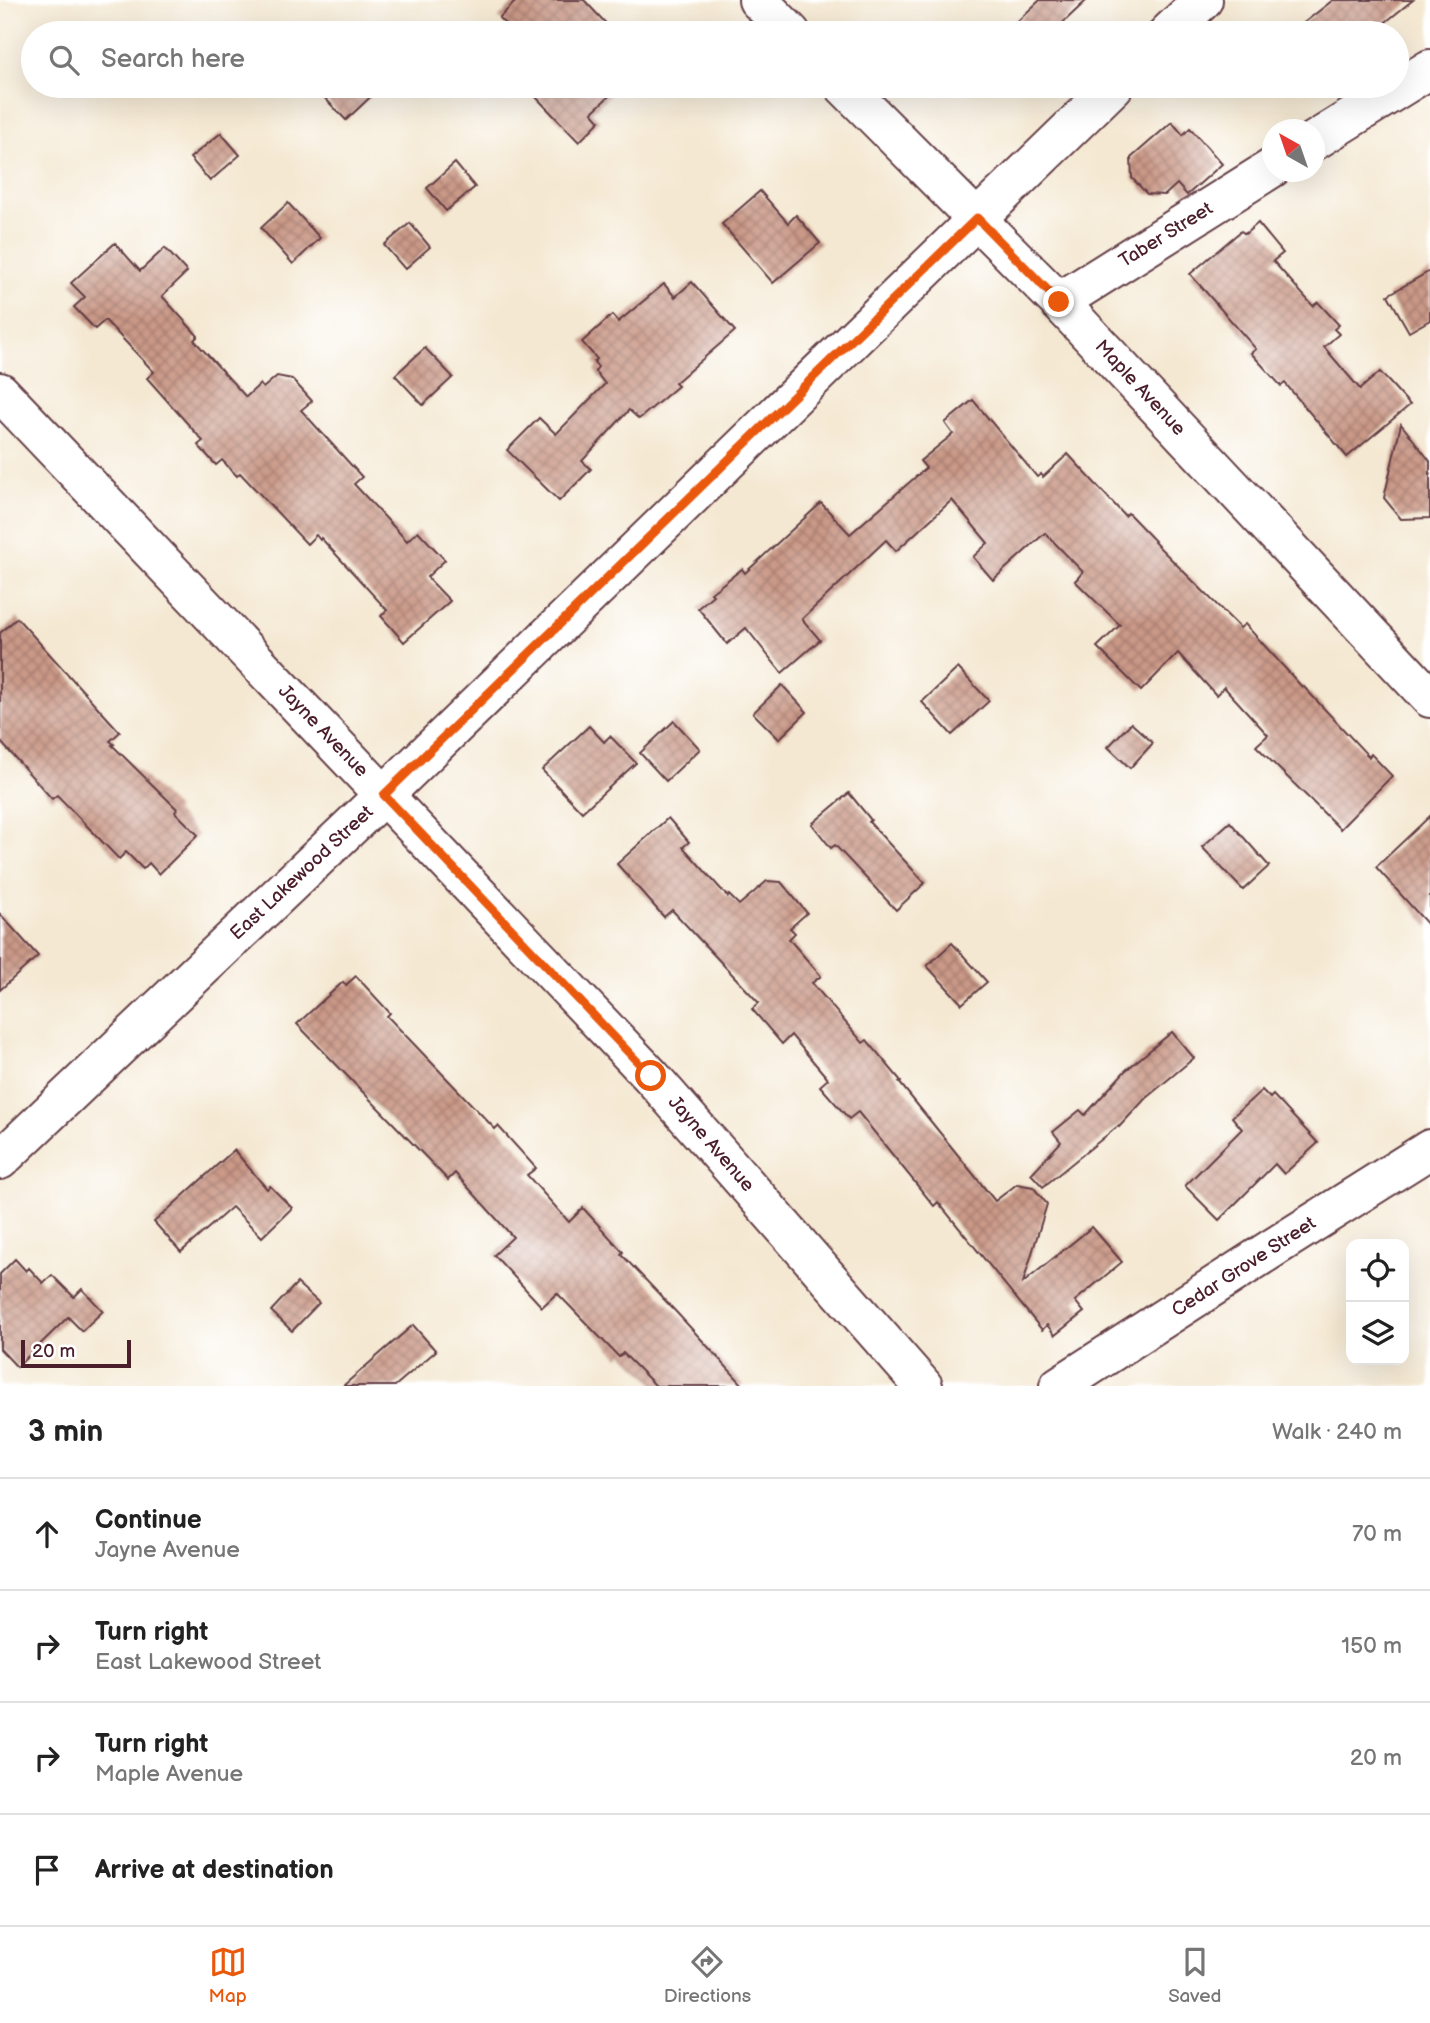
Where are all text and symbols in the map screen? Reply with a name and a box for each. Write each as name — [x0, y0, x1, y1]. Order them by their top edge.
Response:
search box — [21, 21, 1409, 98]
icon: search — [45, 41, 83, 79]
text: Search here — [101, 44, 245, 75]
north arrow — [1262, 119, 1325, 182]
street label: Taber Street — [1115, 197, 1217, 273]
route end — [1043, 286, 1074, 317]
street label: Maple Avenue — [1090, 335, 1190, 441]
street label: Jayne Avenue — [273, 680, 373, 782]
street label: East Lakewood Street — [226, 801, 378, 945]
route start — [635, 1060, 666, 1091]
street label: Jayne Avenue — [663, 1091, 759, 1197]
street label: Cedar Grove Street — [1168, 1212, 1320, 1322]
map controls — [1346, 1239, 1409, 1365]
button: locate — [1346, 1239, 1409, 1302]
button: layers — [1346, 1302, 1409, 1365]
scale bar — [21, 1337, 131, 1369]
text: 20 m — [32, 1340, 75, 1363]
text: 3 min — [28, 1414, 103, 1450]
text: Walk · 240 m — [1272, 1418, 1402, 1446]
text: Continue — [95, 1505, 202, 1536]
icon: ahead — [28, 1515, 66, 1553]
text: 70 m — [1352, 1520, 1402, 1548]
text: Jayne Avenue — [95, 1536, 240, 1564]
text: Turn right — [95, 1617, 208, 1648]
icon: right — [28, 1627, 66, 1665]
text: 150 m — [1341, 1632, 1402, 1660]
text: East Lakewood Street — [95, 1648, 321, 1676]
text: Turn right — [95, 1729, 208, 1760]
icon: right — [28, 1739, 66, 1777]
text: 20 m — [1350, 1744, 1402, 1772]
text: Maple Avenue — [95, 1760, 243, 1788]
icon: arrive — [28, 1851, 66, 1889]
text: Arrive at destination — [95, 1855, 334, 1886]
tab: Map — [209, 1943, 247, 2008]
tab: Directions — [664, 1943, 751, 2008]
tab: Saved — [1168, 1943, 1221, 2008]

